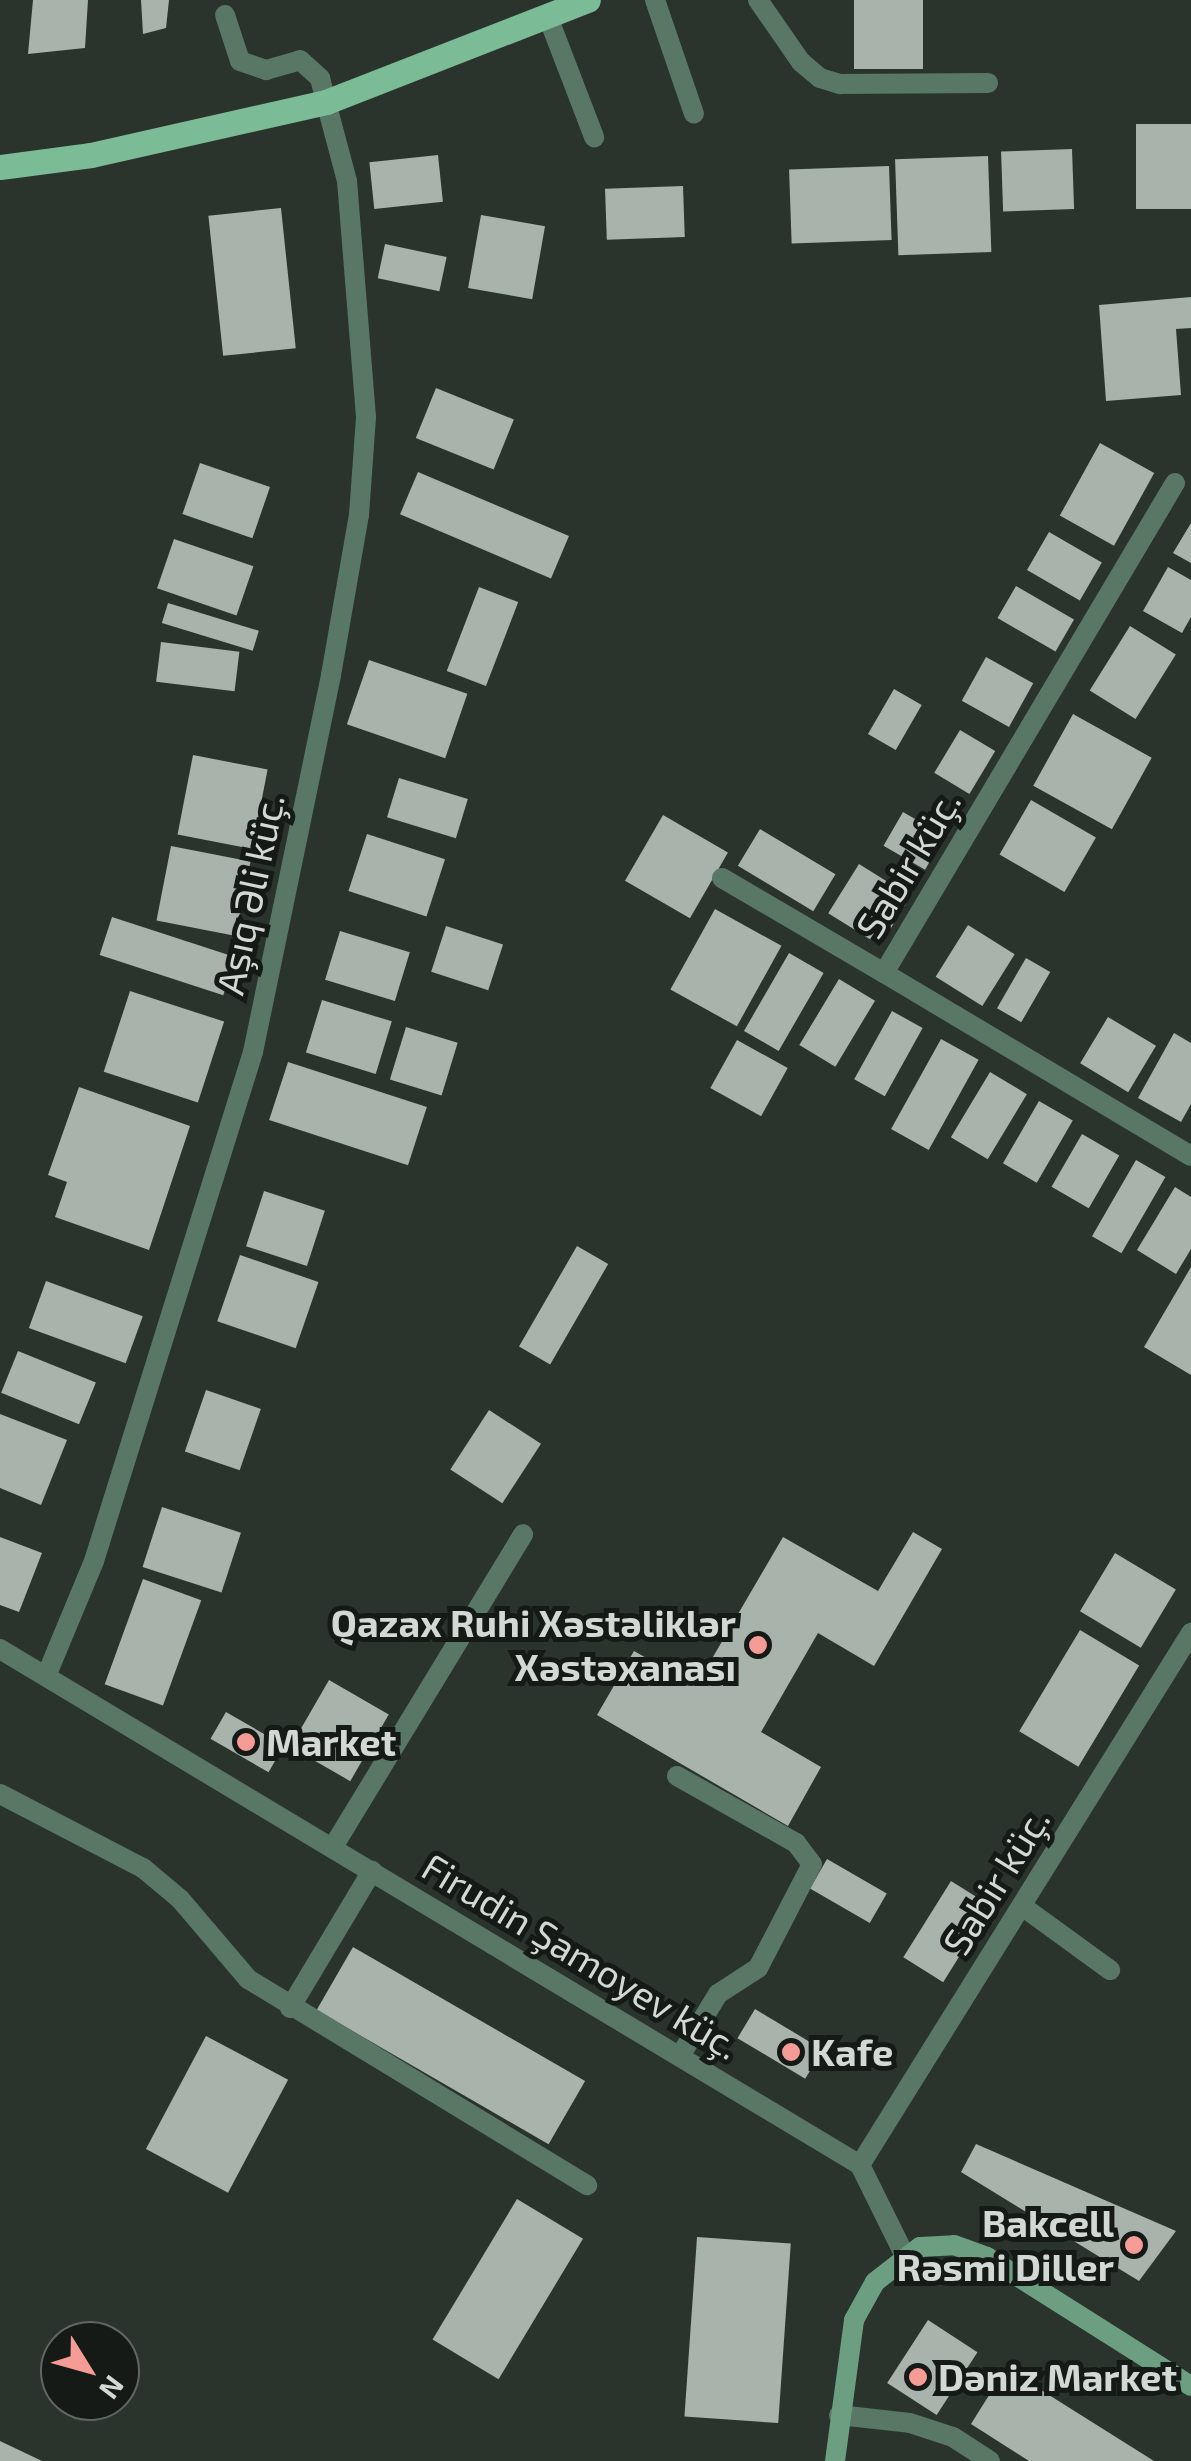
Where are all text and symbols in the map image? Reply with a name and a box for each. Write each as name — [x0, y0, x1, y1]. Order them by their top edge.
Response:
street label: Sabir küç. — [846, 781, 970, 947]
street label: Aşıq Əli küç. — [206, 789, 294, 999]
place label: Qazax Ruhi Xəstəliklər Xəstəxanası — [331, 1600, 736, 1690]
marker: Qazax Ruhi Xəstəliklər Xəstəxanası — [745, 1632, 771, 1658]
place label: Market — [266, 1719, 396, 1765]
marker: Market — [235, 1731, 257, 1753]
street label: Sabir küç. — [933, 1799, 1059, 1963]
street label: Firudin Şamoyev küç. — [414, 1843, 748, 2069]
place label: Kafe — [811, 2029, 893, 2075]
marker: Kafe — [780, 2041, 802, 2063]
place label: Bakcell Rəsmi Diller — [897, 2200, 1114, 2290]
marker: Bakcell Rəsmi Diller — [1123, 2234, 1145, 2256]
north arrow — [40, 2321, 140, 2421]
place label: Dəniz Market — [938, 2354, 1177, 2400]
marker: Dəniz Market — [907, 2366, 929, 2388]
text: N — [93, 2370, 132, 2406]

